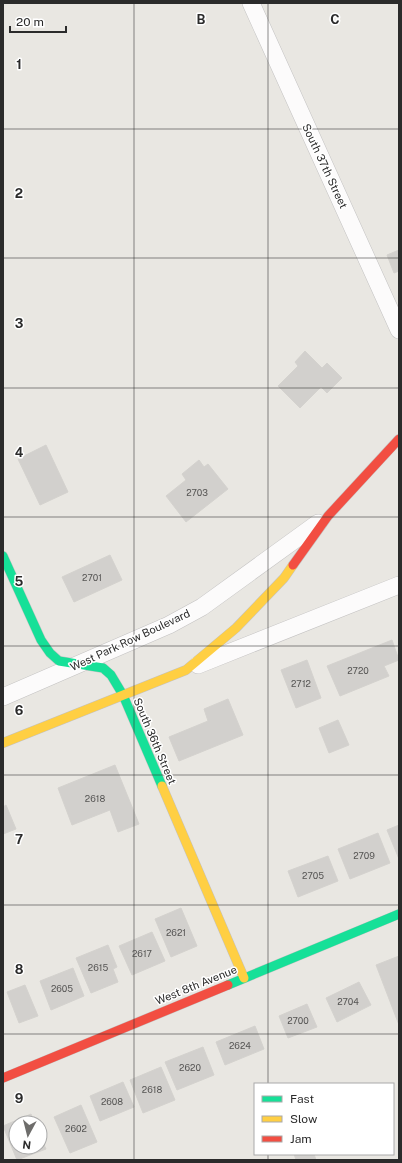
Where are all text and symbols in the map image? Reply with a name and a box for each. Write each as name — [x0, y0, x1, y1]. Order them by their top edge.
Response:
scale bar — [10, 8, 66, 34]
text: B — [197, 12, 206, 27]
text: C — [330, 12, 340, 27]
text: 20 m — [16, 15, 44, 29]
text: 1 — [16, 57, 22, 72]
street label: South 37th Street — [300, 122, 350, 210]
text: 2 — [15, 186, 23, 201]
text: 3 — [15, 316, 24, 331]
text: 4 — [15, 445, 24, 460]
house number: 2703 — [186, 487, 208, 498]
house number: 2701 — [82, 572, 102, 583]
text: 5 — [15, 574, 24, 589]
street label: West Park Row Boulevard — [68, 607, 192, 673]
house number: 2720 — [347, 665, 369, 676]
house number: 2712 — [291, 678, 311, 689]
street label: South 36th Street — [131, 696, 179, 786]
text: 6 — [15, 703, 24, 718]
house number: 2618 — [85, 793, 105, 804]
text: 7 — [15, 832, 23, 847]
house number: 2709 — [353, 850, 375, 861]
house number: 2705 — [302, 870, 324, 881]
house number: 2621 — [166, 927, 186, 938]
house number: 2617 — [132, 948, 152, 959]
text: 8 — [15, 962, 24, 977]
house number: 2615 — [88, 962, 108, 973]
street label: West 8th Avenue — [154, 963, 238, 1007]
house number: 2605 — [51, 983, 73, 994]
house number: 2704 — [337, 996, 359, 1007]
house number: 2700 — [287, 1015, 309, 1026]
house number: 2624 — [229, 1040, 251, 1051]
house number: 2620 — [179, 1062, 201, 1073]
legend — [254, 1083, 394, 1155]
house number: 2618 — [142, 1084, 162, 1095]
text: 9 — [15, 1091, 23, 1106]
text: Fast — [290, 1092, 315, 1106]
house number: 2608 — [101, 1096, 123, 1107]
text: Slow — [290, 1112, 318, 1126]
north arrow — [8, 1115, 48, 1155]
house number: 2602 — [65, 1123, 87, 1134]
text: Jam — [290, 1132, 312, 1146]
text: N — [22, 1138, 32, 1151]

